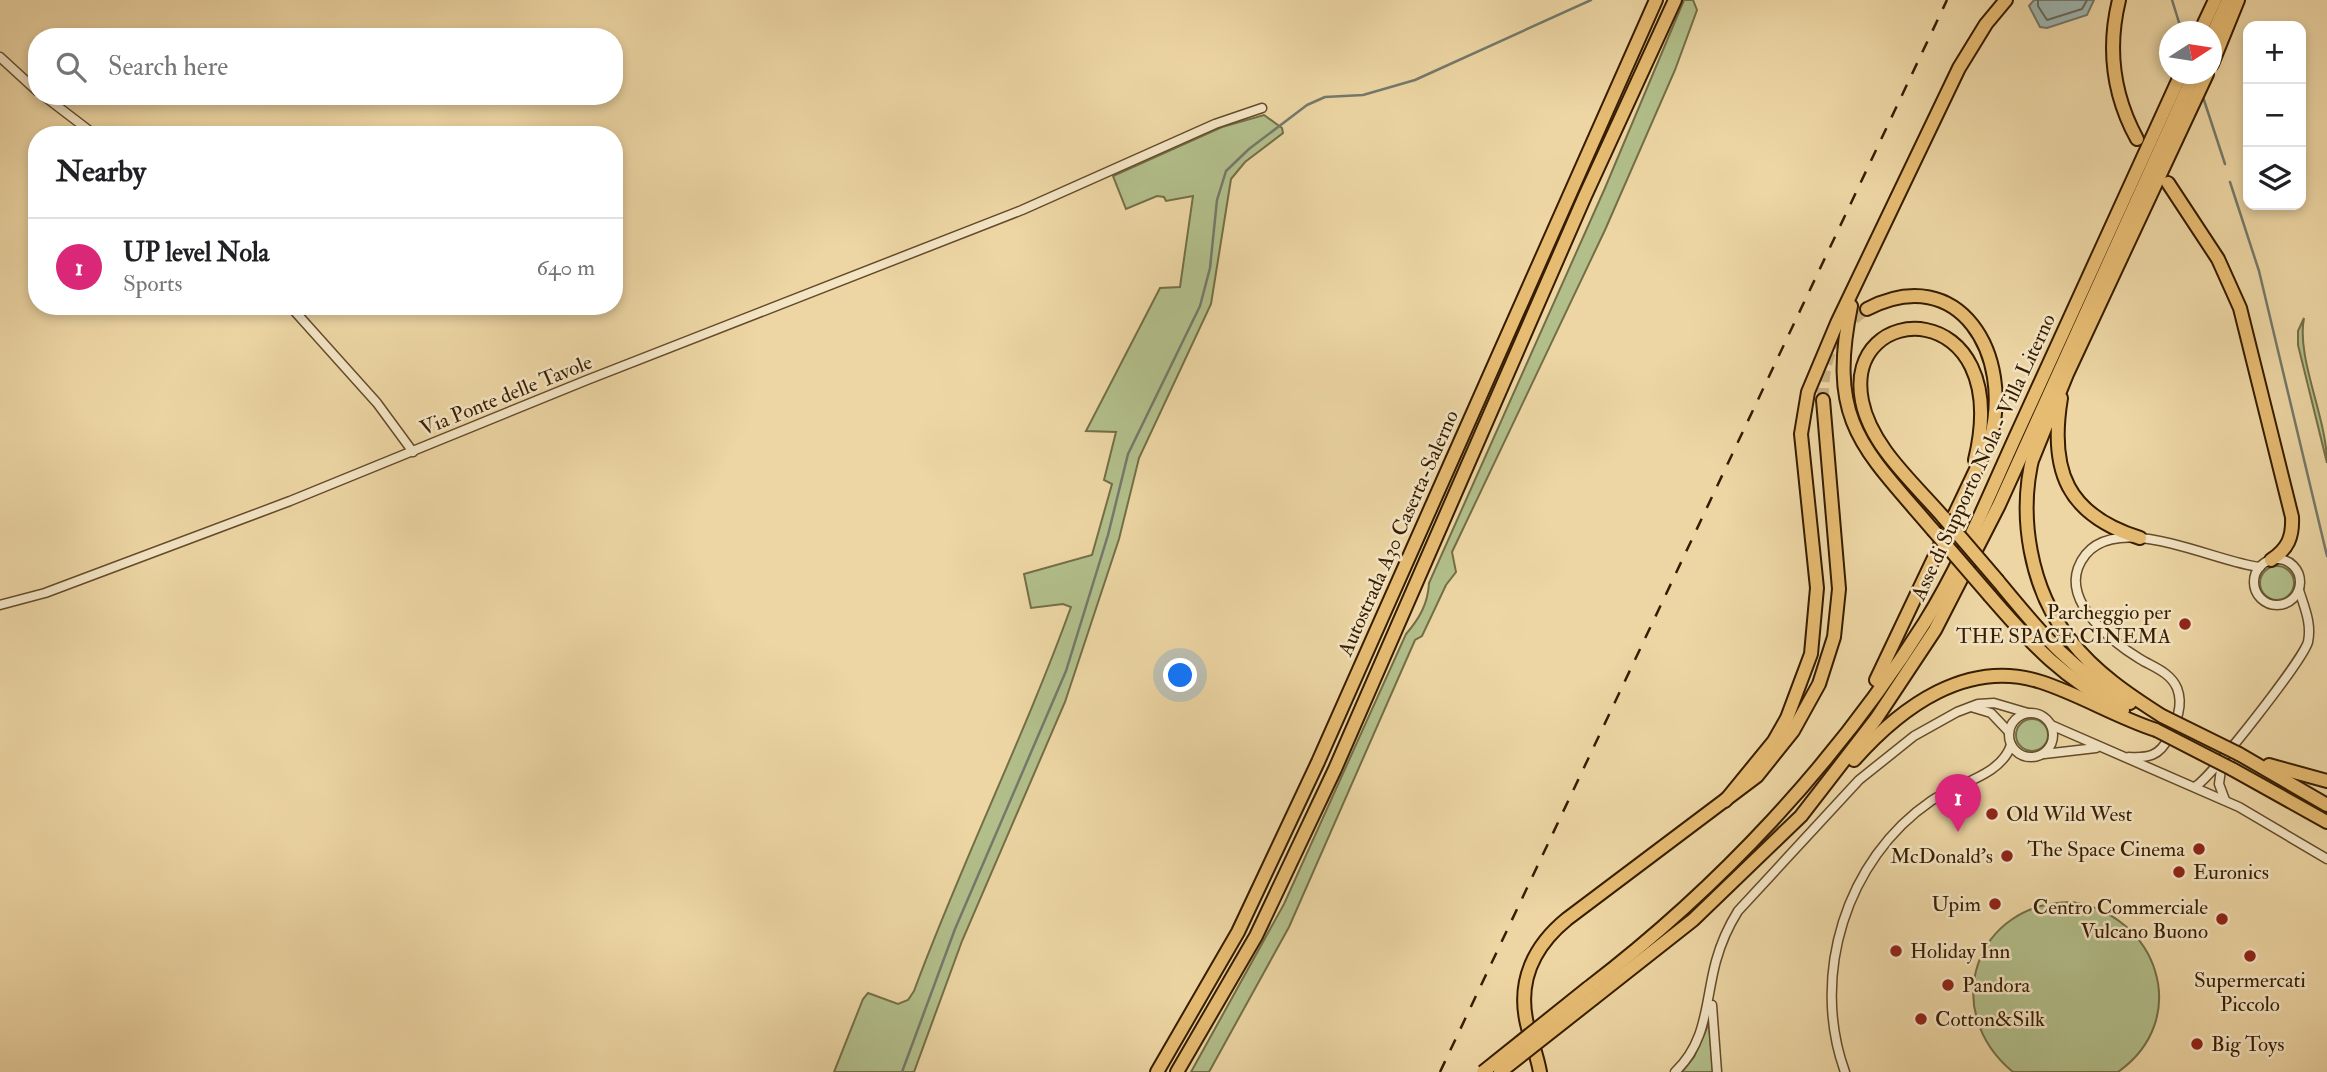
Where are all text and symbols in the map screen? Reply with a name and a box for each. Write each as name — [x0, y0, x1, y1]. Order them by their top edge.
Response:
north arrow — [2159, 21, 2222, 84]
map controls — [2243, 21, 2306, 210]
button: + — [2243, 21, 2306, 84]
search box — [28, 28, 623, 105]
icon: search — [52, 48, 90, 86]
text: Search here — [108, 51, 228, 83]
button: − — [2243, 84, 2306, 147]
button: layers — [2243, 147, 2306, 210]
text: Nearby — [56, 153, 146, 190]
text: UP level Nola — [123, 237, 269, 269]
text: 1 — [75, 253, 83, 282]
text: 640 m — [537, 253, 595, 282]
text: Sports — [123, 269, 182, 298]
street label: Asse di Supporto Nola - Villa Literno — [1905, 310, 2062, 606]
street label: Via Ponte delle Tavole — [416, 349, 596, 442]
street label: Autostrada A30 Caserta-Salerno — [1332, 406, 1465, 661]
place label: Parcheggio per THE SPACE CINEMA — [1956, 599, 2171, 650]
marker: Parcheggio per THE SPACE CINEMA — [2177, 616, 2193, 632]
your location — [1163, 658, 1197, 692]
pin: 1 — [1935, 774, 1981, 832]
place label: Old Wild West — [2006, 801, 2132, 828]
marker: Old Wild West — [1984, 806, 2000, 822]
place label: The Space Cinema — [2027, 836, 2185, 863]
marker: The Space Cinema — [2191, 841, 2207, 857]
place label: McDonald's — [1890, 843, 1993, 870]
marker: McDonald's — [1999, 848, 2015, 864]
place label: Euronics — [2193, 859, 2269, 886]
marker: Euronics — [2171, 864, 2187, 880]
place label: Upim — [1931, 891, 1981, 918]
place label: Centro Commerciale Vulcano Buono — [2033, 894, 2208, 945]
marker: Upim — [1987, 896, 2003, 912]
marker: Centro Commerciale Vulcano Buono — [2214, 911, 2230, 927]
place label: Holiday Inn — [1910, 938, 2011, 965]
marker: Holiday Inn — [1888, 943, 1904, 959]
marker: Supermercati Piccolo — [2242, 948, 2258, 964]
place label: Supermercati Piccolo — [2194, 967, 2306, 1018]
place label: Pandora — [1962, 972, 2030, 999]
marker: Pandora — [1940, 977, 1956, 993]
place label: Cotton&Silk — [1935, 1006, 2045, 1033]
marker: Cotton&Silk — [1913, 1011, 1929, 1027]
place label: Big Toys — [2211, 1031, 2284, 1058]
marker: Big Toys — [2189, 1036, 2205, 1052]

